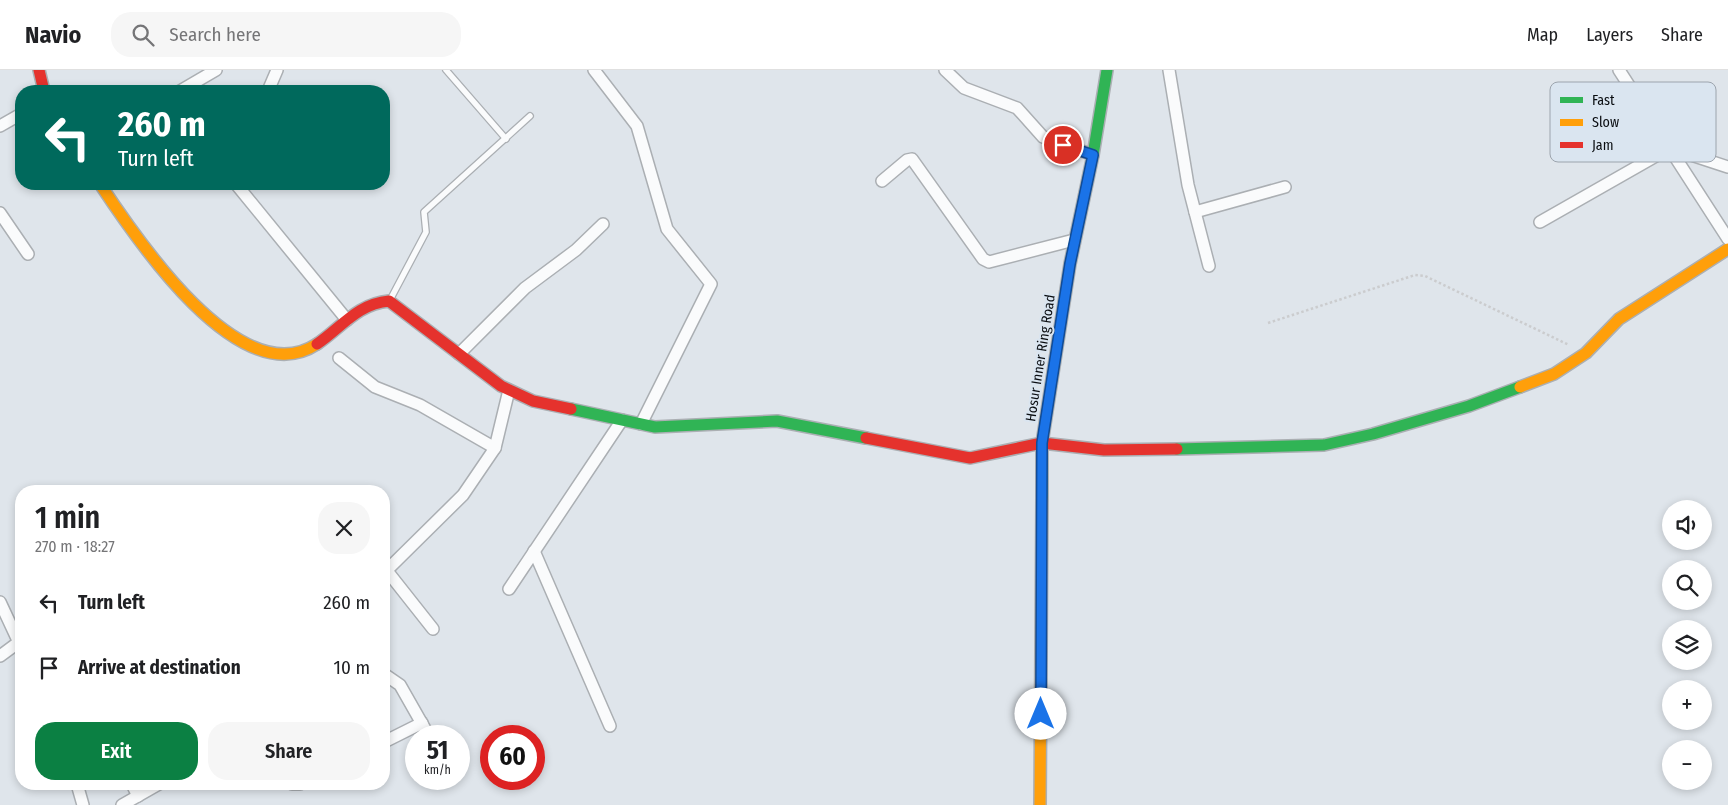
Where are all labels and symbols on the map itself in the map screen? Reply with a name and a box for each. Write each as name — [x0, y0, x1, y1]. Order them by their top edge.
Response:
legend — [1550, 82, 1716, 162]
text: Fast — [1592, 92, 1615, 109]
text: Slow — [1592, 114, 1619, 131]
pin — [1042, 124, 1084, 166]
text: Jam — [1592, 137, 1613, 154]
street label: Hosur Inner Ring Road — [1022, 293, 1059, 423]
position arrow — [1014, 687, 1066, 739]
speed limit sign: 60 — [480, 725, 545, 790]

